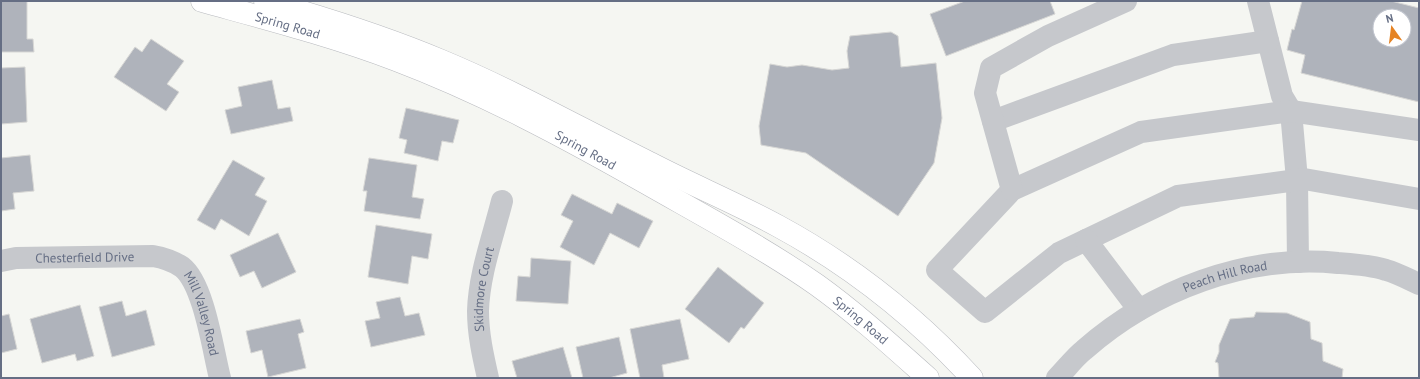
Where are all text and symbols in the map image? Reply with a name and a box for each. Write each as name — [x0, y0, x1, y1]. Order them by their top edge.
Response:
street label: Spring Road — [253, 8, 322, 43]
north arrow — [1372, 8, 1412, 48]
text: N — [1384, 11, 1395, 26]
street label: Spring Road — [552, 127, 619, 174]
street label: Skidmore Court — [470, 244, 498, 333]
street label: Chesterfield Drive — [35, 248, 134, 267]
street label: Peach Hill Road — [1180, 257, 1268, 296]
street label: Mill Valley Road — [180, 268, 223, 357]
street label: Spring Road — [830, 292, 892, 348]

